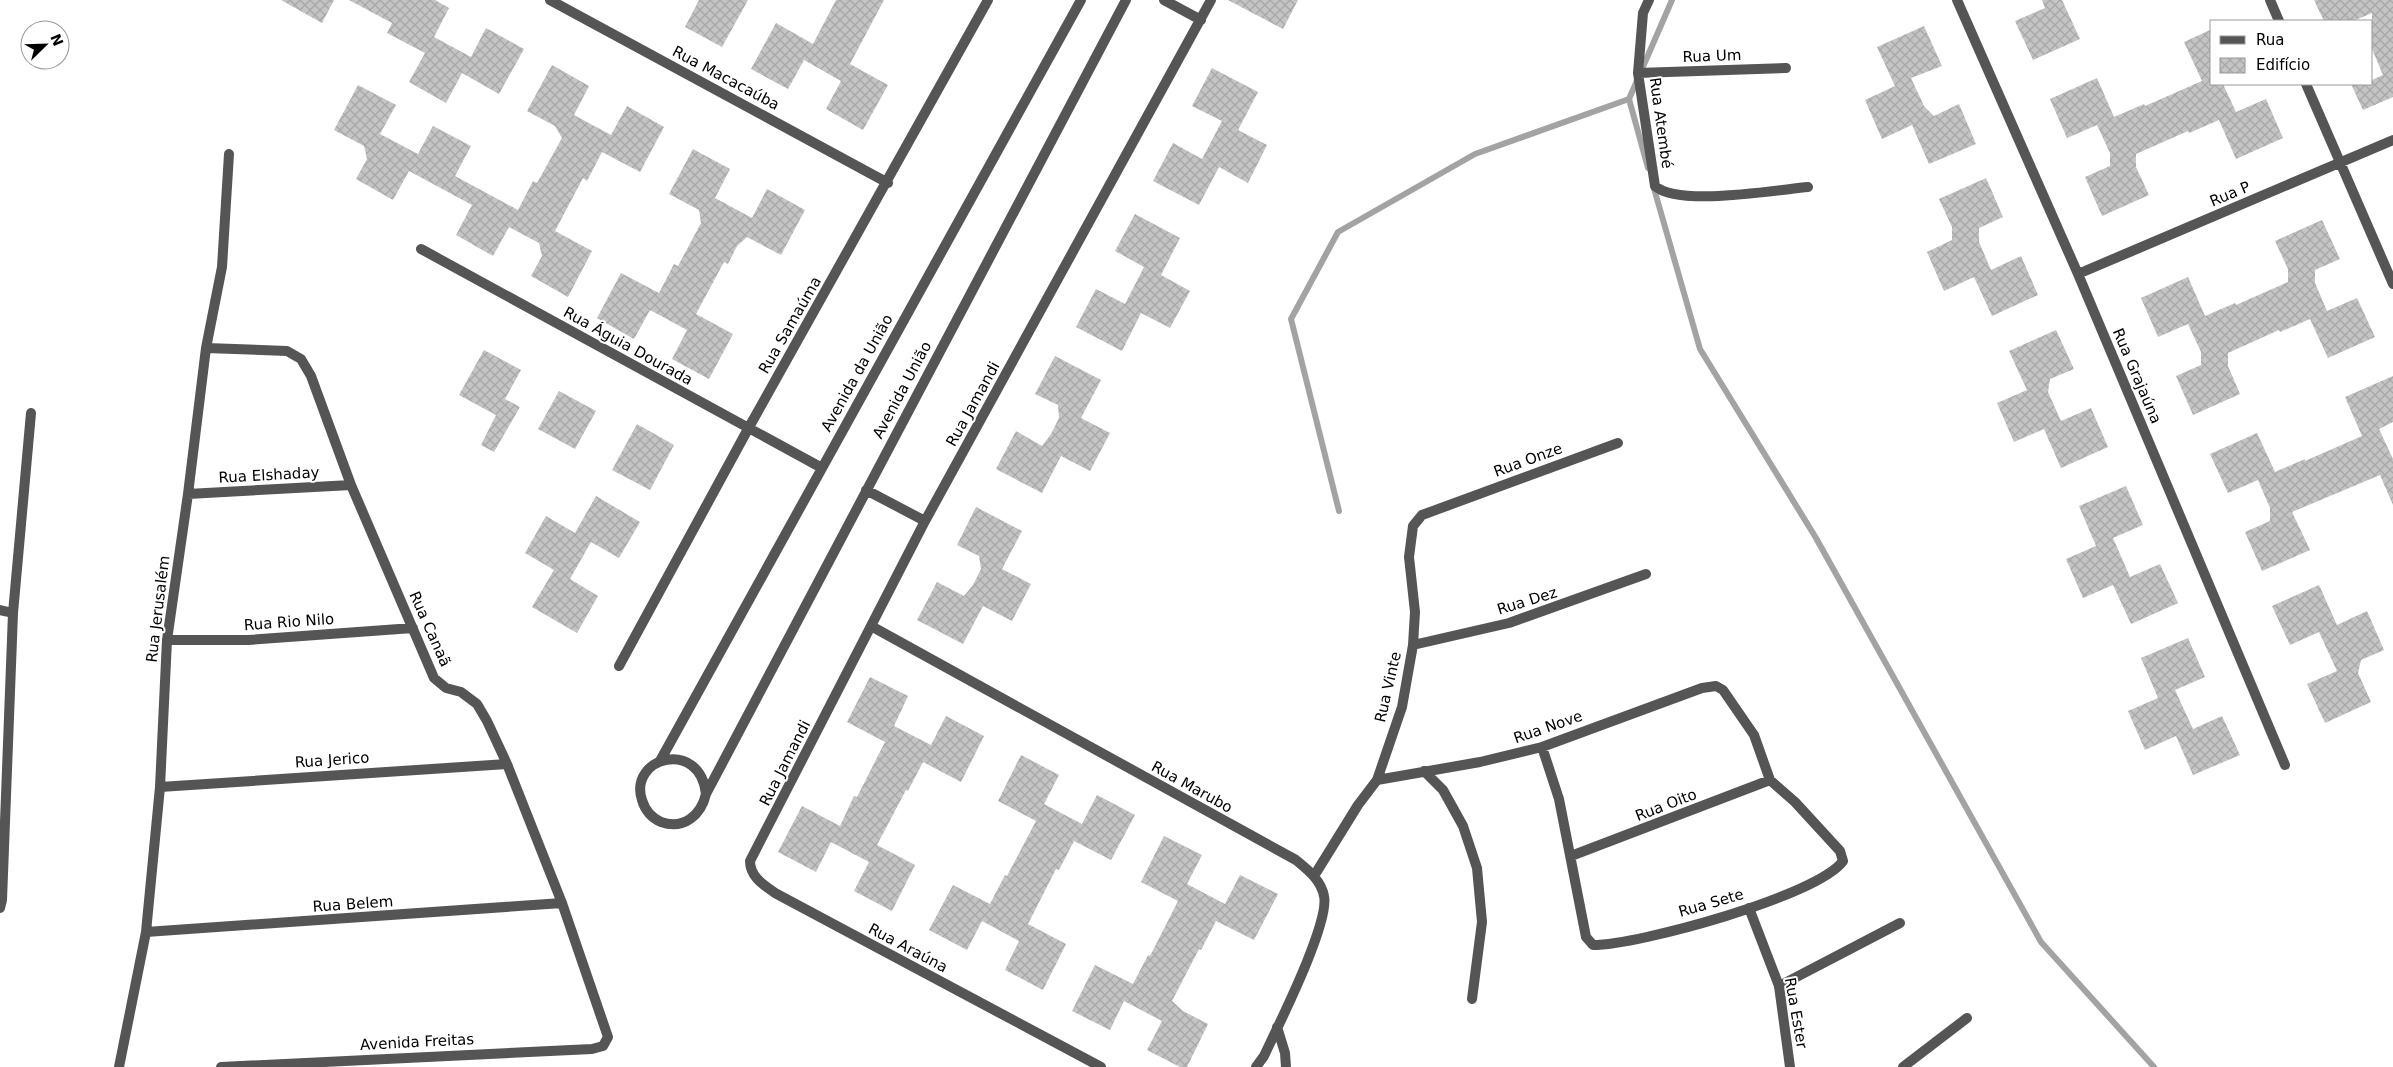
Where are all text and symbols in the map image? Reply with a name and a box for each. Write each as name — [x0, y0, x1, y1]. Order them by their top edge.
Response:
north arrow — [20, 20, 70, 70]
legend — [2210, 20, 2373, 85]
text: N — [47, 31, 67, 48]
text: Rua — [2256, 31, 2284, 49]
street label: Rua Macacaúba — [669, 42, 783, 114]
street label: Rua Um — [1682, 46, 1742, 66]
text: Edifício — [2256, 56, 2310, 74]
street label: Rua Atembé — [1646, 76, 1676, 170]
street label: Rua P — [2207, 177, 2253, 211]
street label: Rua Samaúma — [755, 273, 825, 377]
street label: Rua Águia Dourada — [560, 302, 696, 389]
street label: Avenida da União — [817, 311, 897, 435]
street label: Rua Grajaúna — [2109, 326, 2165, 426]
street label: Avenida União — [869, 338, 935, 442]
street label: Rua Jamandi — [942, 359, 1004, 449]
street label: Rua Onze — [1491, 439, 1565, 481]
street label: Rua Elshaday — [218, 463, 320, 487]
street label: Rua Jerusalém — [143, 555, 173, 663]
street label: Rua Dez — [1495, 583, 1559, 619]
street label: Rua Canaã — [405, 588, 455, 670]
street label: Rua Rio Nilo — [243, 610, 335, 634]
street label: Rua Vinte — [1371, 650, 1405, 724]
street label: Rua Nove — [1511, 707, 1585, 747]
street label: Rua Jamandi — [756, 717, 814, 809]
street label: Rua Jerico — [294, 748, 370, 772]
street label: Rua Marubo — [1148, 757, 1236, 817]
street label: Rua Oito — [1633, 785, 1699, 825]
street label: Rua Sete — [1676, 885, 1746, 921]
street label: Rua Belem — [312, 892, 394, 916]
street label: Rua Araúna — [865, 920, 951, 976]
street label: Rua Ester — [1781, 976, 1811, 1051]
street label: Avenida Freitas — [359, 1030, 475, 1054]

